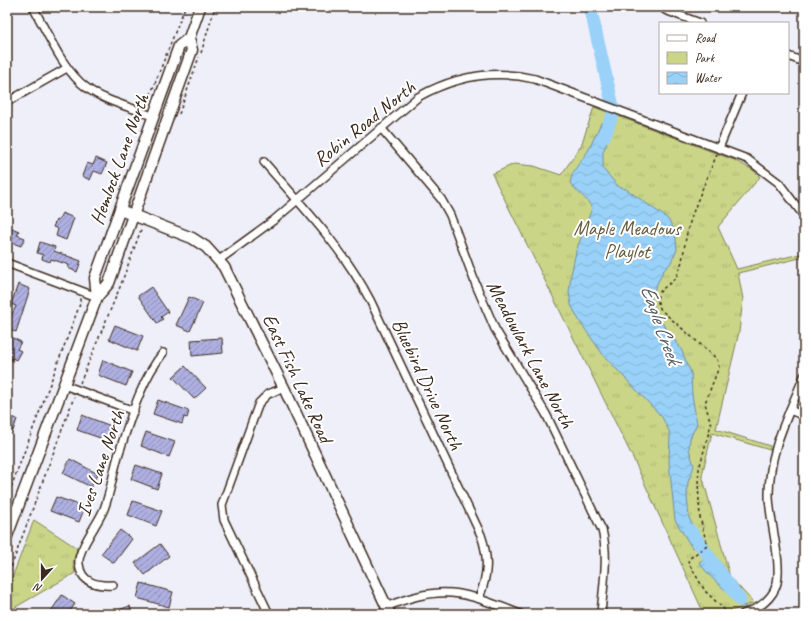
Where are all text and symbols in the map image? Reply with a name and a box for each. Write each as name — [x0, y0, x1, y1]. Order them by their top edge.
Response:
legend — [659, 22, 789, 94]
text: Road — [695, 30, 717, 46]
text: Park — [695, 50, 716, 66]
text: Water — [695, 70, 723, 86]
street label: Robin Road North — [308, 74, 421, 172]
street label: Hemlock Lane North — [84, 90, 155, 228]
park label: Maple Meadows Playlot — [573, 216, 683, 264]
street label: Meadowlark Lane North — [481, 276, 580, 433]
water label: Eagle Creek — [635, 281, 688, 370]
street label: East Fish Lake Road — [257, 310, 340, 450]
street label: Bluebird Drive North — [386, 315, 469, 455]
street label: Ives Lane North — [71, 406, 131, 519]
north arrow — [22, 559, 62, 599]
text: N — [31, 580, 44, 596]

